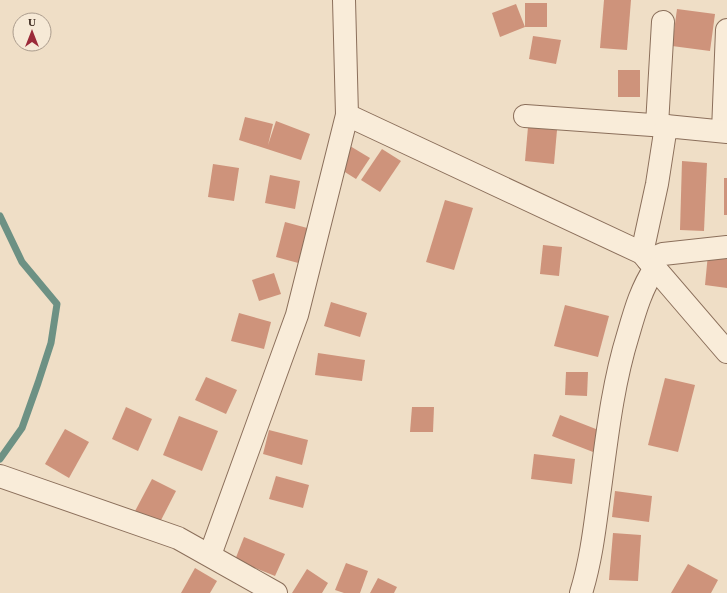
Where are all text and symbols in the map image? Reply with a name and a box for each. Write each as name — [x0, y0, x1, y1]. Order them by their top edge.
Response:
north arrow — [12, 12, 52, 52]
text: U — [28, 16, 36, 28]

